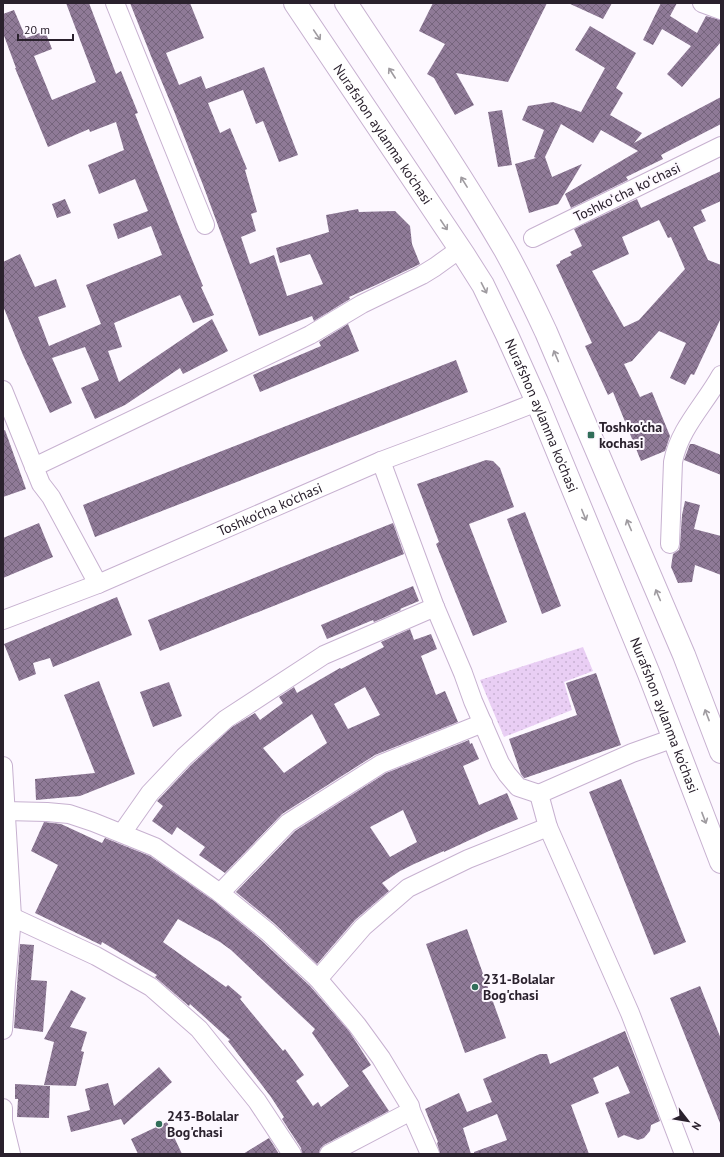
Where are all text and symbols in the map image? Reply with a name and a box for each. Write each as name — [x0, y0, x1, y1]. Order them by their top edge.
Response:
scale bar — [18, 16, 73, 42]
text: 20 m — [24, 22, 50, 37]
one-way arrow — [313, 30, 321, 41]
street label: Nurafshon aylanma ko'chasi — [329, 60, 437, 208]
one-way arrow — [388, 68, 396, 79]
street label: Toshkoʻcha koʻchasi — [571, 158, 683, 226]
one-way arrow — [459, 176, 467, 188]
one-way arrow — [440, 219, 448, 230]
one-way arrow — [481, 282, 488, 294]
street label: Nurafshon aylanma ko'chasi — [501, 336, 582, 495]
one-way arrow — [552, 350, 560, 362]
place label: Toshko'cha kochasi — [599, 418, 662, 452]
marker: Toshko'cha kochasi — [586, 430, 596, 440]
street label: Toshko'cha ko'chasi — [215, 479, 325, 540]
one-way arrow — [580, 509, 588, 521]
one-way arrow — [625, 519, 632, 531]
one-way arrow — [654, 589, 662, 601]
street label: Nurafshon aylanma ko'chasi — [626, 635, 703, 796]
one-way arrow — [703, 710, 711, 722]
one-way arrow — [701, 812, 709, 824]
place label: 231-Bolalar Bog'chasi — [483, 970, 555, 1004]
marker: 231-Bolalar Bog'chasi — [470, 982, 480, 992]
north arrow — [668, 1101, 708, 1141]
place label: 243-Bolalar Bog'chasi — [167, 1107, 239, 1141]
marker: 243-Bolalar Bog'chasi — [154, 1119, 164, 1129]
text: N — [689, 1119, 704, 1133]

